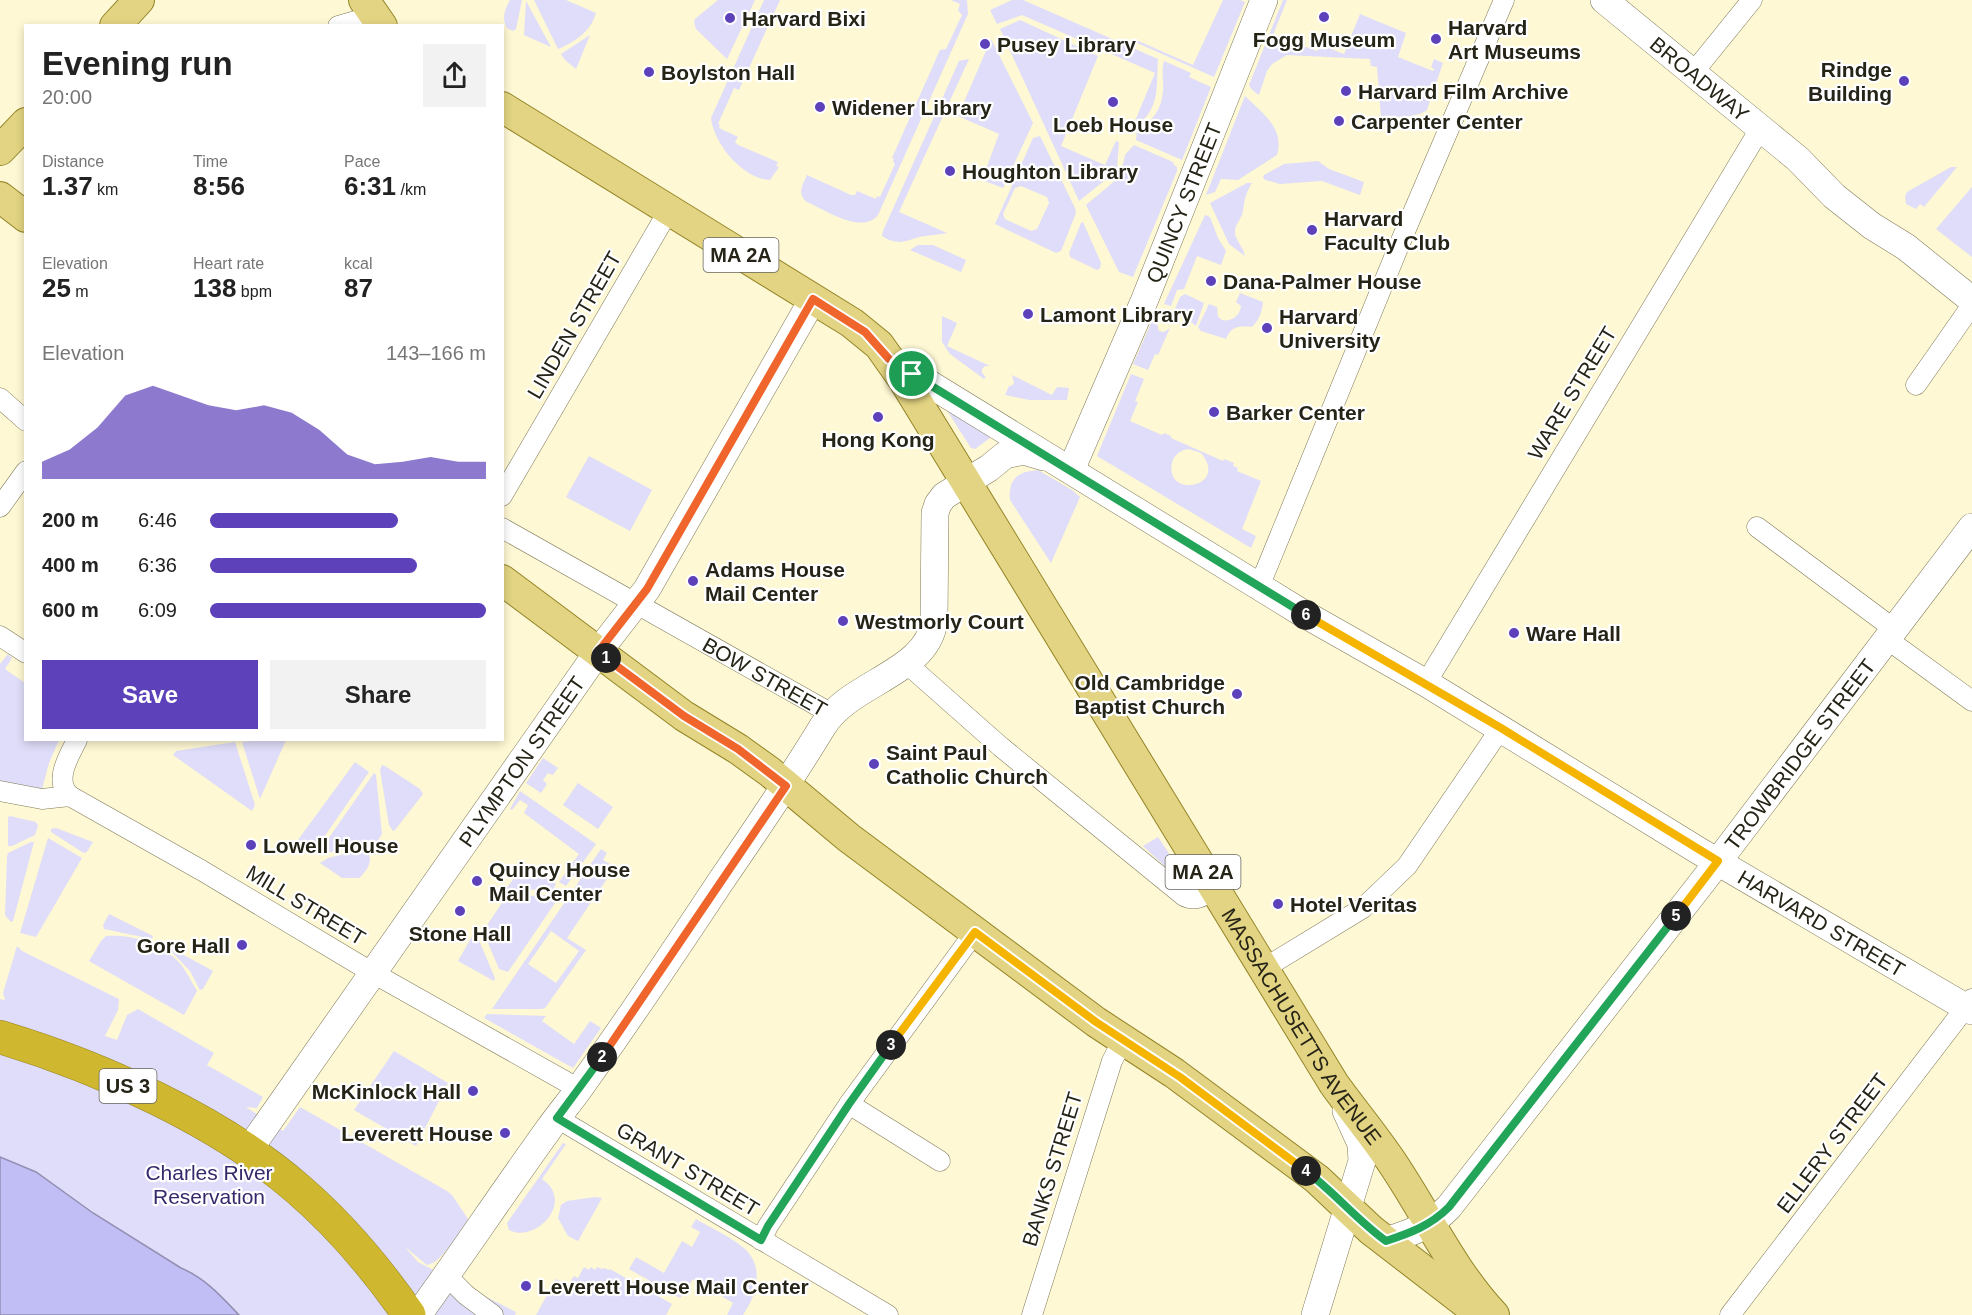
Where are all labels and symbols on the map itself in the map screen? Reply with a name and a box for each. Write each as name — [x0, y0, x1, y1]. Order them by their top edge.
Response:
place label: Harvard Bixi — [742, 7, 866, 30]
marker: Fogg Museum — [1317, 10, 1331, 24]
marker: Harvard Bixi — [723, 11, 737, 25]
place label: Harvard Art Museums — [1448, 16, 1581, 63]
place label: Fogg Museum — [1253, 28, 1395, 51]
marker: Harvard Art Museums — [1429, 32, 1443, 46]
street label: BROADWAY — [1646, 32, 1754, 126]
place label: Pusey Library — [997, 33, 1136, 56]
marker: Pusey Library — [978, 37, 992, 51]
place label: Rindge Building — [1808, 58, 1892, 105]
place label: Boylston Hall — [661, 61, 795, 84]
marker: Boylston Hall — [642, 65, 656, 79]
marker: Rindge Building — [1897, 74, 1911, 88]
place label: Harvard Film Archive — [1358, 80, 1568, 103]
marker: Harvard Film Archive — [1339, 84, 1353, 98]
marker: Loeb House — [1106, 95, 1120, 109]
place label: Widener Library — [832, 96, 992, 119]
marker: Widener Library — [813, 100, 827, 114]
place label: Carpenter Center — [1351, 110, 1523, 133]
place label: Loeb House — [1053, 113, 1173, 136]
marker: Carpenter Center — [1332, 114, 1346, 128]
street label: QUINCY STREET — [1141, 119, 1226, 286]
place label: Houghton Library — [962, 160, 1138, 183]
marker: Houghton Library — [943, 164, 957, 178]
place label: Harvard Faculty Club — [1324, 207, 1450, 254]
marker: Harvard Faculty Club — [1305, 223, 1319, 237]
road number: MA 2A — [704, 238, 778, 272]
street label: LINDEN STREET — [523, 247, 625, 403]
place label: Dana-Palmer House — [1223, 270, 1421, 293]
marker: Dana-Palmer House — [1204, 274, 1218, 288]
place label: Lamont Library — [1040, 303, 1193, 326]
place label: Harvard University — [1279, 305, 1381, 352]
marker: Lamont Library — [1021, 307, 1035, 321]
marker: Harvard University — [1260, 321, 1274, 335]
street label: WARE STREET — [1523, 322, 1621, 464]
pin — [886, 348, 937, 399]
place label: Barker Center — [1226, 401, 1365, 424]
marker: Barker Center — [1207, 405, 1221, 419]
marker: Hong Kong — [871, 410, 885, 424]
place label: Hong Kong — [821, 428, 935, 451]
place label: Adams House Mail Center — [705, 558, 845, 605]
marker: Adams House Mail Center — [686, 574, 700, 588]
pin: 6 — [1291, 600, 1321, 630]
place label: Westmorly Court — [855, 610, 1024, 633]
marker: Westmorly Court — [836, 614, 850, 628]
place label: Ware Hall — [1526, 622, 1621, 645]
marker: Ware Hall — [1507, 626, 1521, 640]
street label: BOW STREET — [699, 632, 831, 720]
pin: 1 — [591, 643, 621, 673]
street label: TROWBRIDGE STREET — [1720, 654, 1879, 854]
place label: Old Cambridge Baptist Church — [1074, 671, 1225, 718]
street label: PLYMPTON STREET — [454, 672, 589, 851]
marker: Old Cambridge Baptist Church — [1230, 687, 1244, 701]
place label: Saint Paul Catholic Church — [886, 741, 1048, 788]
marker: Saint Paul Catholic Church — [867, 757, 881, 771]
place label: Lowell House — [263, 834, 398, 857]
marker: Lowell House — [244, 838, 258, 852]
road number: MA 2A — [1166, 855, 1240, 889]
place label: Quincy House Mail Center — [489, 858, 630, 905]
street label: MILL STREET — [242, 860, 370, 950]
street label: HARVARD STREET — [1734, 865, 1909, 981]
marker: Quincy House Mail Center — [470, 874, 484, 888]
place label: Hotel Veritas — [1290, 893, 1417, 916]
marker: Hotel Veritas — [1271, 897, 1285, 911]
pin: 5 — [1661, 901, 1691, 931]
marker: Stone Hall — [453, 904, 467, 918]
street label: MASSACHUSETTS AVENUE — [1218, 904, 1387, 1148]
place label: Stone Hall — [409, 922, 511, 945]
place label: Gore Hall — [137, 934, 230, 957]
marker: Gore Hall — [235, 938, 249, 952]
pin: 3 — [876, 1030, 906, 1060]
pin: 2 — [587, 1042, 617, 1072]
road number: US 3 — [100, 1069, 156, 1103]
street label: ELLERY STREET — [1772, 1069, 1892, 1217]
place label: McKinlock Hall — [312, 1080, 461, 1103]
marker: McKinlock Hall — [466, 1084, 480, 1098]
street label: BANKS STREET — [1018, 1089, 1086, 1249]
street label: GRANT STREET — [613, 1117, 763, 1221]
place label: Leverett House — [341, 1122, 493, 1145]
marker: Leverett House — [498, 1126, 512, 1140]
pin: 4 — [1291, 1156, 1321, 1186]
park label: Charles River Reservation — [145, 1161, 273, 1208]
place label: Leverett House Mail Center — [538, 1275, 809, 1298]
marker: Leverett House Mail Center — [519, 1279, 533, 1293]

